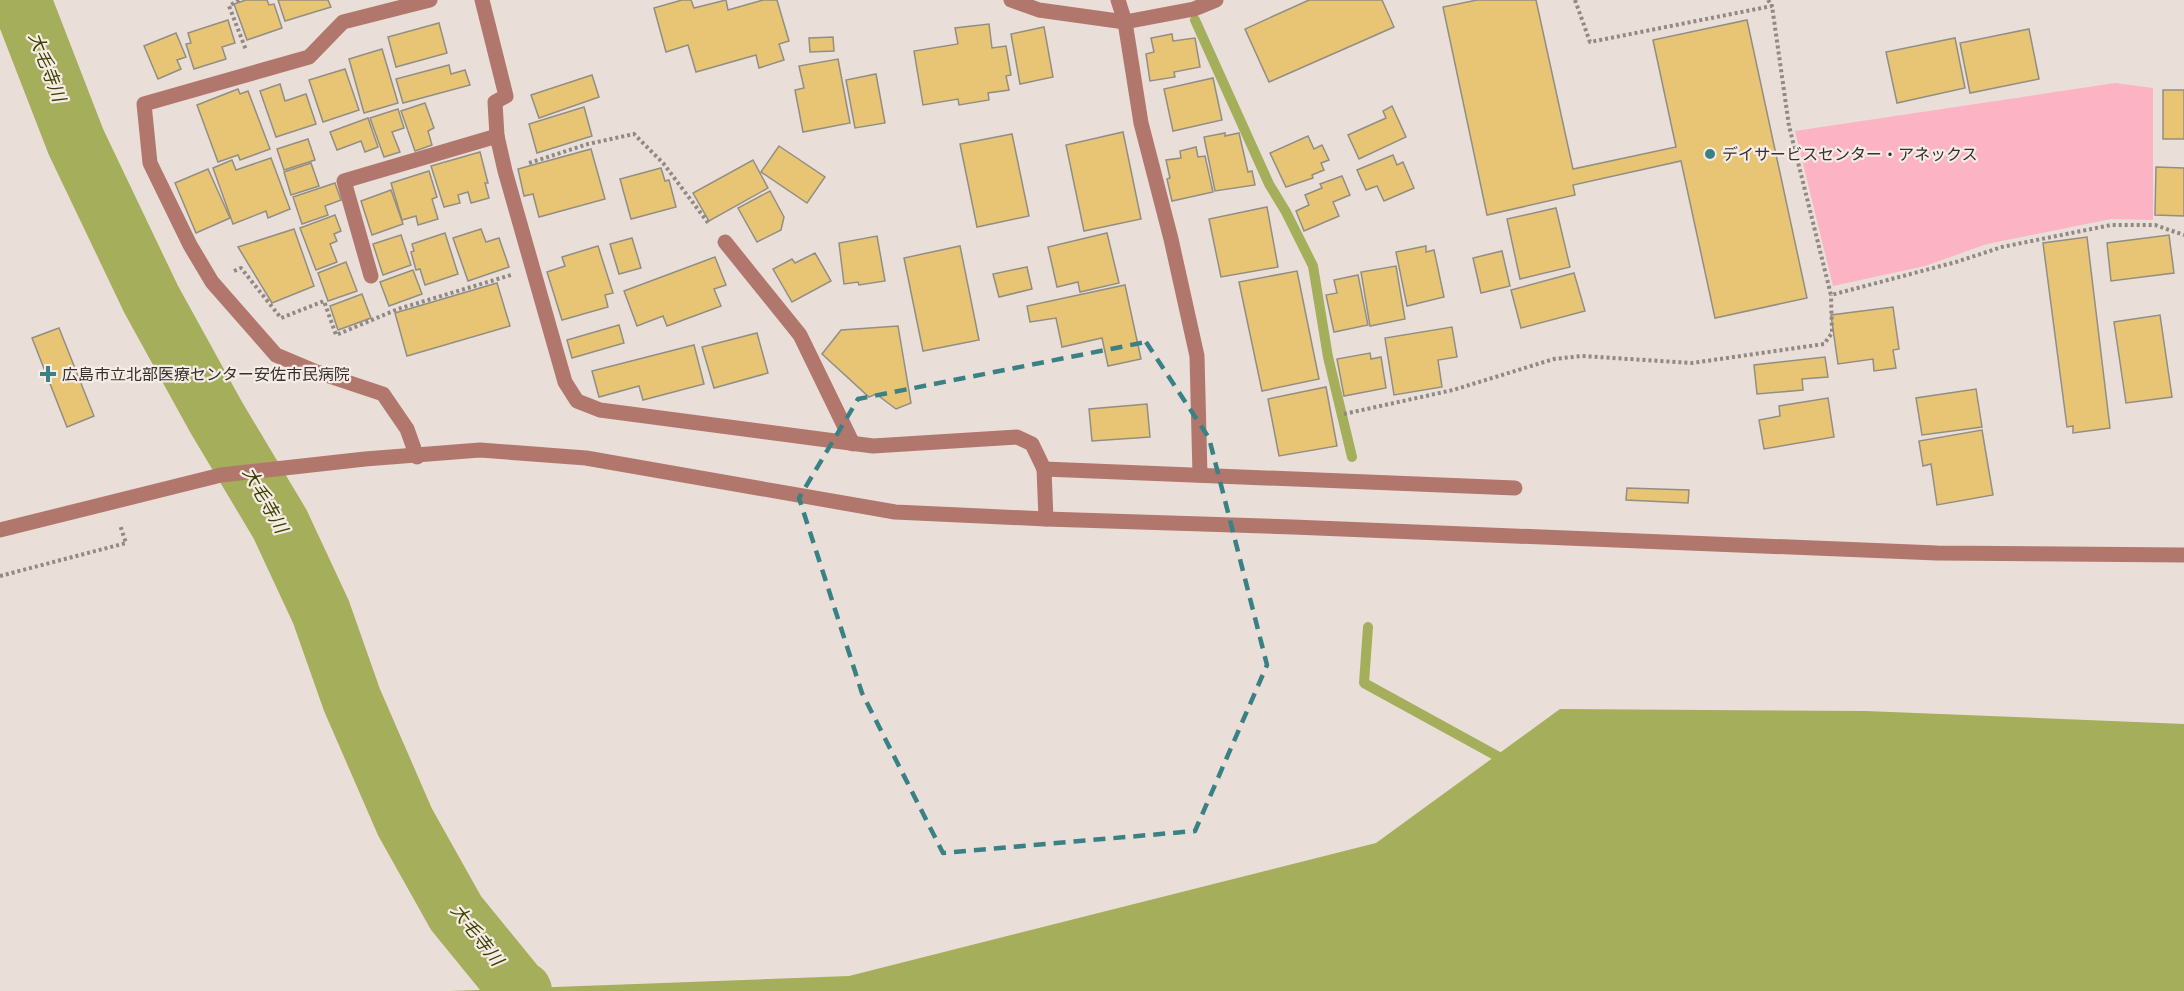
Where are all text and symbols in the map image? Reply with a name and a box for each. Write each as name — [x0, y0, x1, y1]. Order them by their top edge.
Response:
water label: 大毛寺川 — [25, 30, 70, 106]
place label: デイサービスセンター・アネックス — [1722, 146, 1978, 163]
marker: デイサービスセンター・アネックス — [1703, 147, 1717, 161]
marker: 広島市立北部医療センター安佐市民病院 — [39, 365, 57, 383]
place label: 広島市立北部医療センター安佐市民病院 — [62, 366, 350, 383]
water label: 大毛寺川 — [239, 464, 292, 538]
water label: 大毛寺川 — [447, 900, 508, 971]

